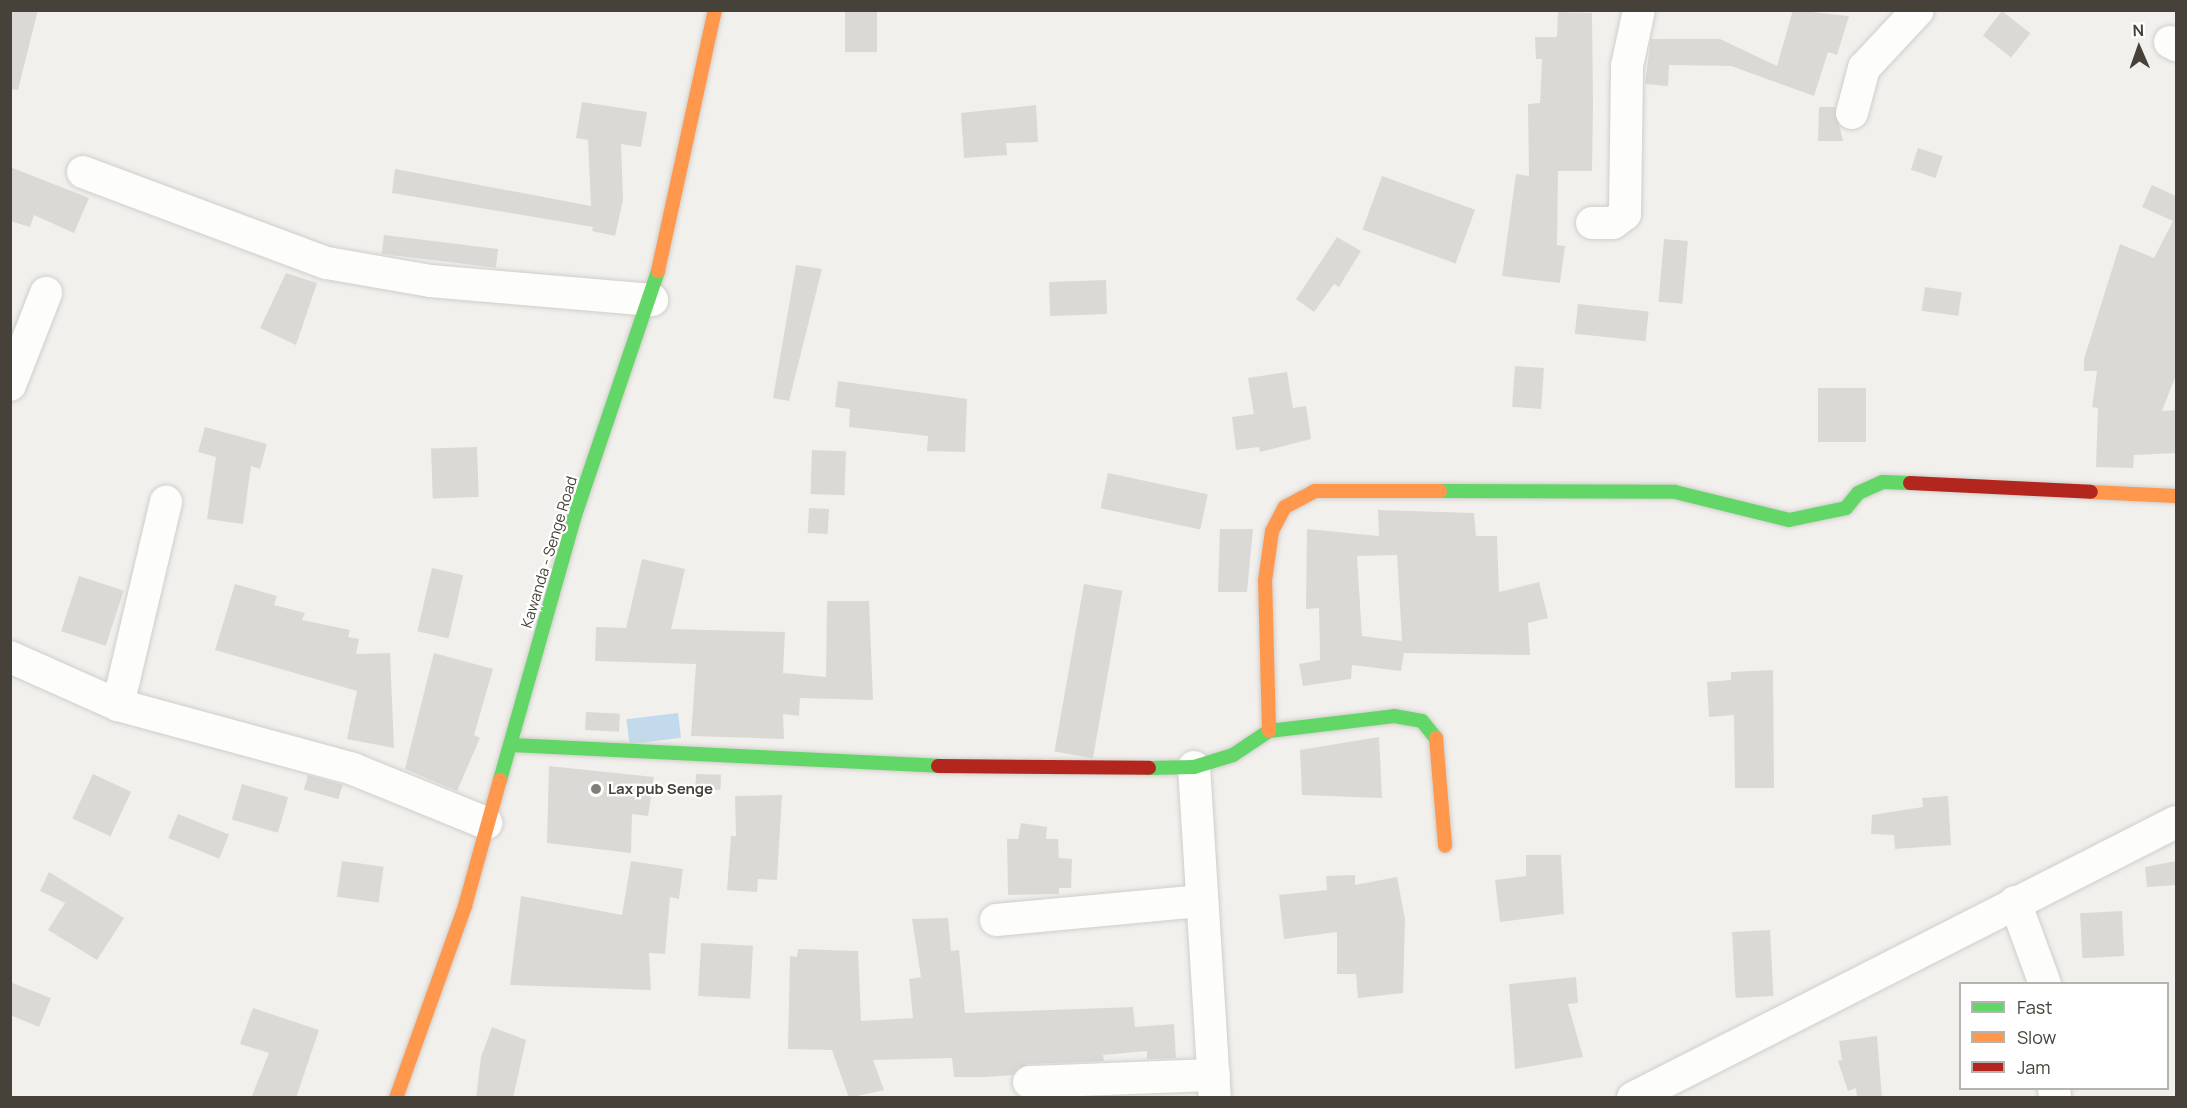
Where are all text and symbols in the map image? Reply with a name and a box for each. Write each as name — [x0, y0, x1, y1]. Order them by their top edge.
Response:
north arrow — [2109, 18, 2169, 78]
text: N — [2132, 19, 2145, 41]
street label: Kawanda - Senge Road — [517, 474, 581, 630]
place label: Lax pub Senge — [608, 780, 713, 798]
marker: Lax pub Senge — [589, 782, 603, 796]
legend — [1959, 982, 2169, 1090]
text: Fast — [2017, 995, 2052, 1019]
text: Slow — [2017, 1025, 2056, 1049]
text: Jam — [2017, 1055, 2051, 1079]

